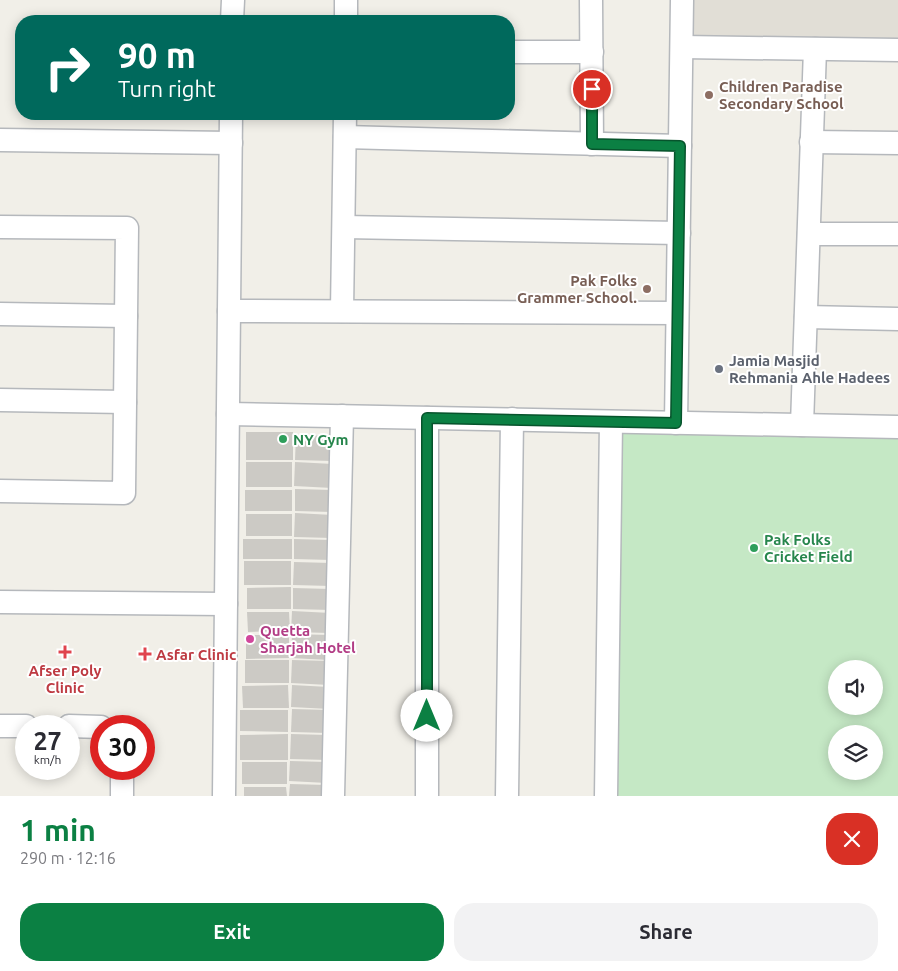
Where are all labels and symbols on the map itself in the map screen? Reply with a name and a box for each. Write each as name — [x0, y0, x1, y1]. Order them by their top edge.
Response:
pin — [571, 68, 613, 110]
place label: Children Paradise Secondary School — [719, 78, 844, 112]
marker: Children Paradise Secondary School — [703, 89, 715, 101]
place label: Pak Folks Grammer School. — [517, 272, 637, 306]
marker: Pak Folks Grammer School. — [641, 283, 653, 295]
place label: Jamia Masjid Rehmania Ahle Hadees — [729, 352, 890, 386]
marker: Jamia Masjid Rehmania Ahle Hadees — [713, 363, 725, 375]
place label: NY Gym — [293, 431, 349, 448]
marker: NY Gym — [277, 433, 289, 445]
place label: Pak Folks Cricket Field — [764, 531, 853, 565]
marker: Pak Folks Cricket Field — [748, 542, 760, 554]
place label: Quetta Sharjah Hotel — [260, 622, 356, 656]
marker: Quetta Sharjah Hotel — [244, 633, 256, 645]
marker: Afser Poly Clinic — [58, 645, 72, 659]
place label: Asfar Clinic — [156, 646, 236, 663]
marker: Asfar Clinic — [138, 647, 152, 661]
place label: Afser Poly Clinic — [29, 662, 101, 696]
position arrow — [400, 689, 452, 741]
speed limit sign: 30 — [90, 715, 155, 780]

